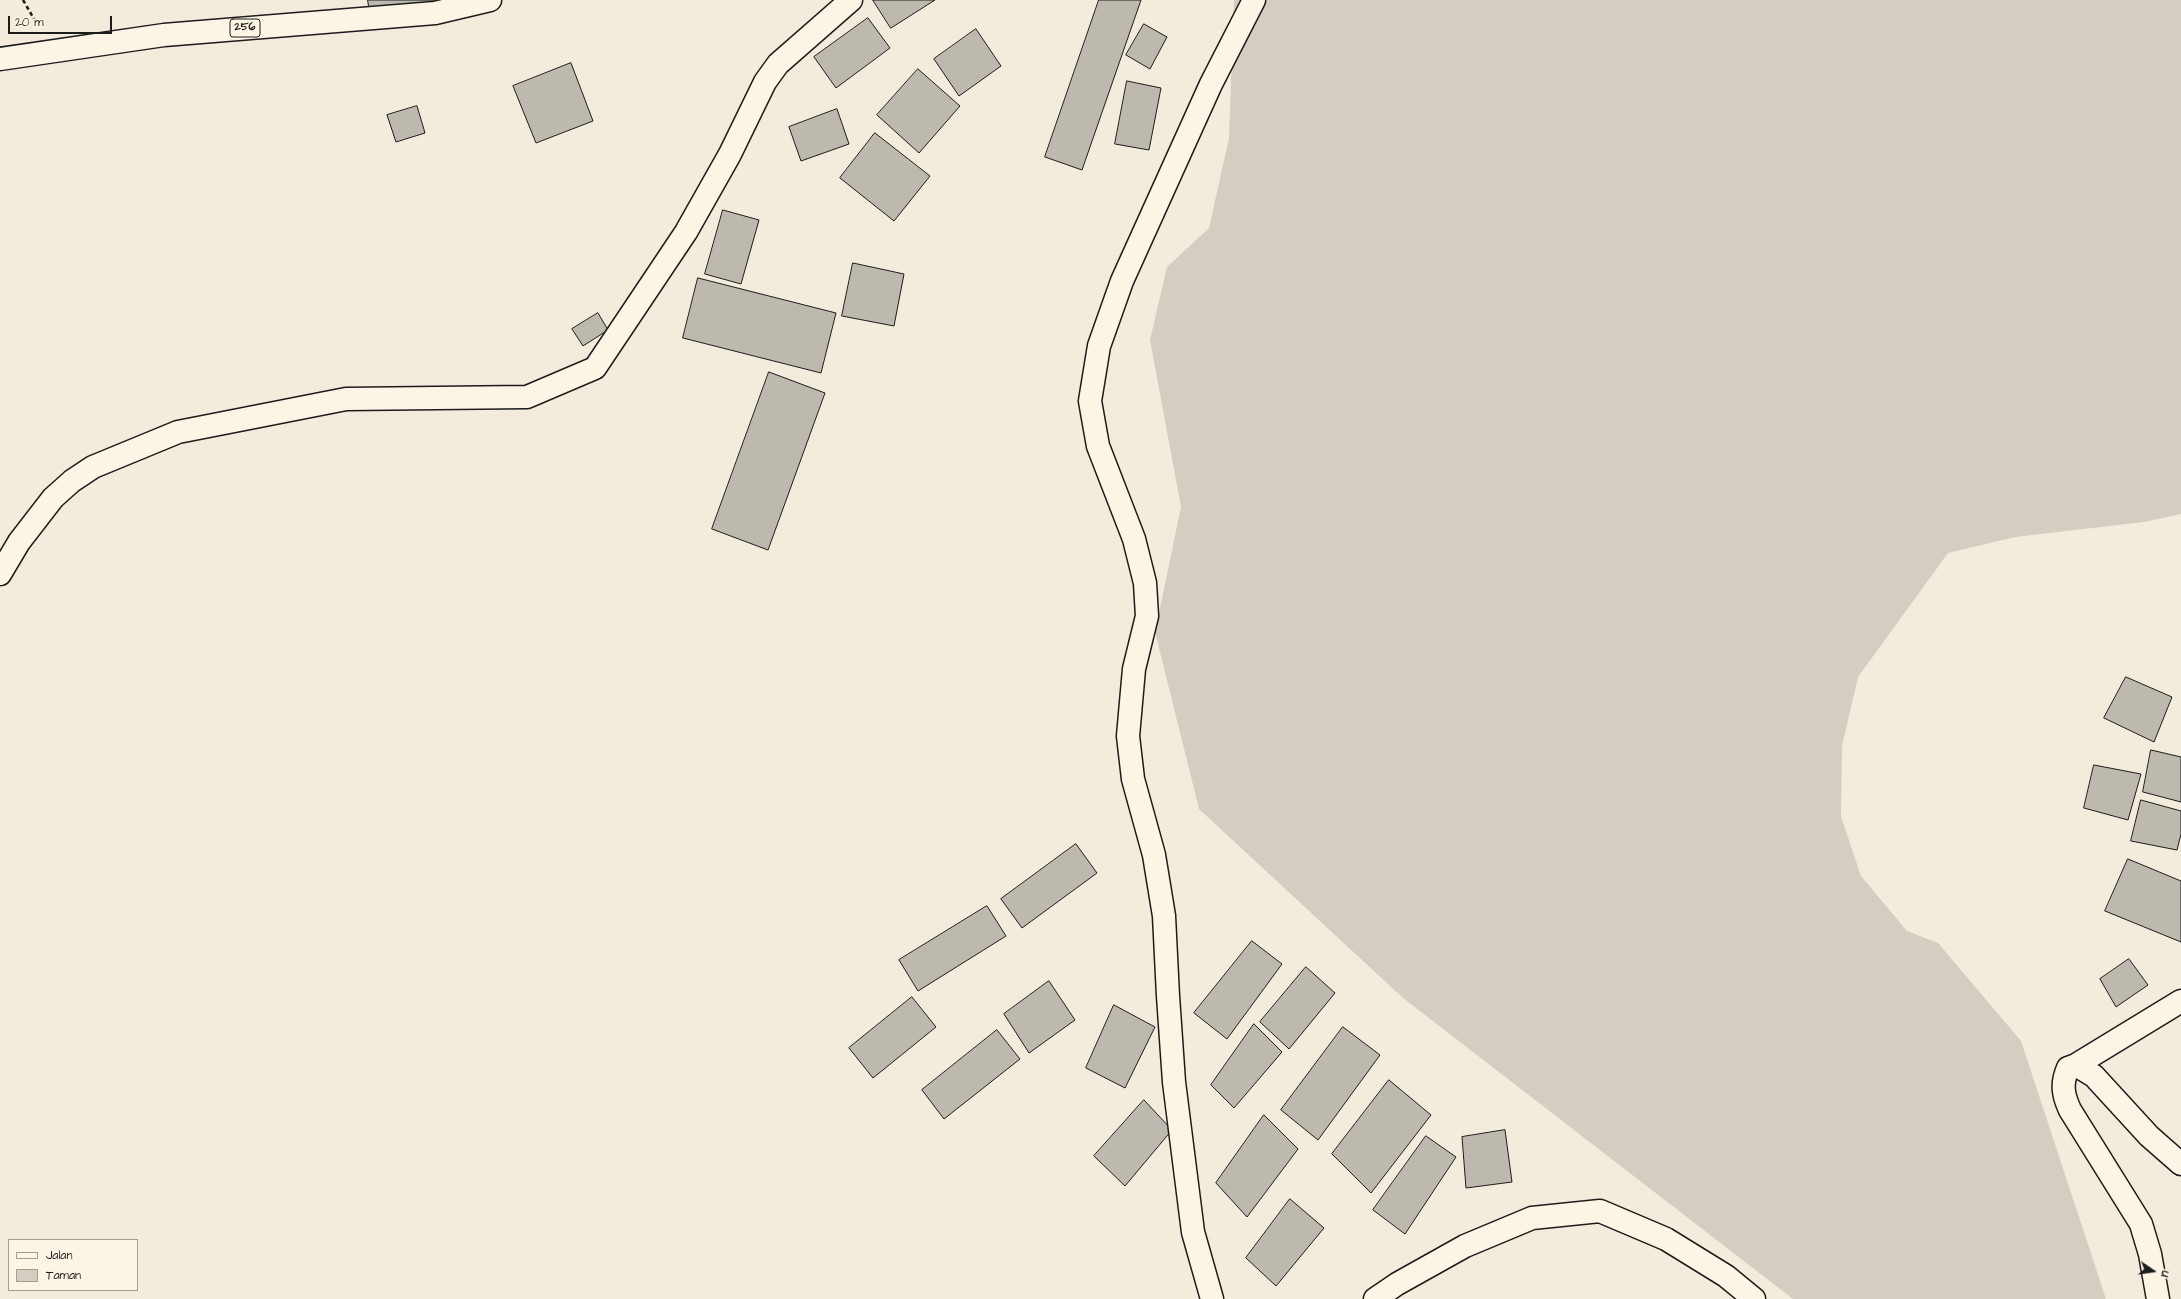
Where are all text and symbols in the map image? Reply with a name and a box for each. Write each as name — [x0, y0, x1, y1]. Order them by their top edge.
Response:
scale bar — [10, 8, 114, 34]
text: 20 m — [15, 14, 44, 31]
road number: 256 — [230, 19, 260, 37]
legend — [8, 1239, 138, 1291]
text: Jalan — [46, 1247, 72, 1264]
north arrow — [2133, 1251, 2173, 1291]
text: Taman — [46, 1267, 81, 1284]
text: U — [2157, 1269, 2173, 1279]

